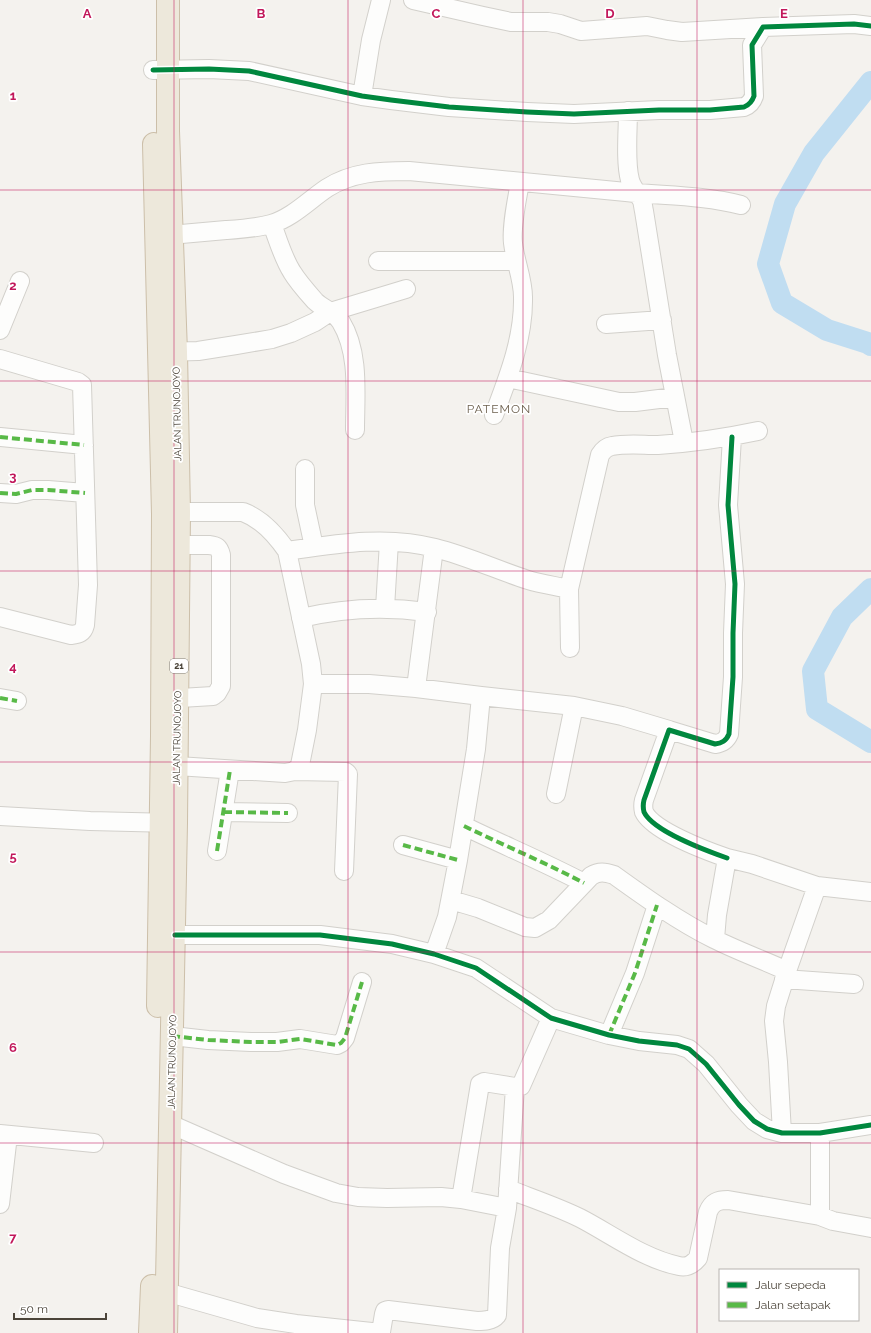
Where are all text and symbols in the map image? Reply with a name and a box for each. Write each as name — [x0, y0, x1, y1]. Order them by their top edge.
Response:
text: A — [83, 6, 92, 21]
text: B — [257, 6, 266, 21]
text: C — [432, 6, 441, 21]
text: D — [605, 6, 615, 21]
text: E — [780, 6, 788, 21]
text: 1 — [10, 88, 17, 103]
text: 2 — [9, 278, 17, 293]
street label: JALAN TRUNOJOYO — [171, 366, 183, 461]
district label: PATEMON — [467, 402, 531, 416]
text: 3 — [9, 469, 17, 484]
text: 4 — [9, 659, 17, 674]
road number: 21 — [170, 659, 188, 673]
street label: JALAN TRUNOJOYO — [171, 690, 183, 785]
text: 5 — [9, 849, 17, 864]
street label: JALAN TRUNOJOYO — [166, 1014, 178, 1109]
text: 6 — [9, 1040, 17, 1055]
text: 7 — [9, 1230, 17, 1245]
legend — [719, 1269, 859, 1321]
text: Jalur sepeda — [755, 1278, 826, 1292]
scale bar — [14, 1295, 106, 1321]
text: Jalan setapak — [755, 1298, 831, 1312]
text: 50 m — [20, 1302, 48, 1316]

